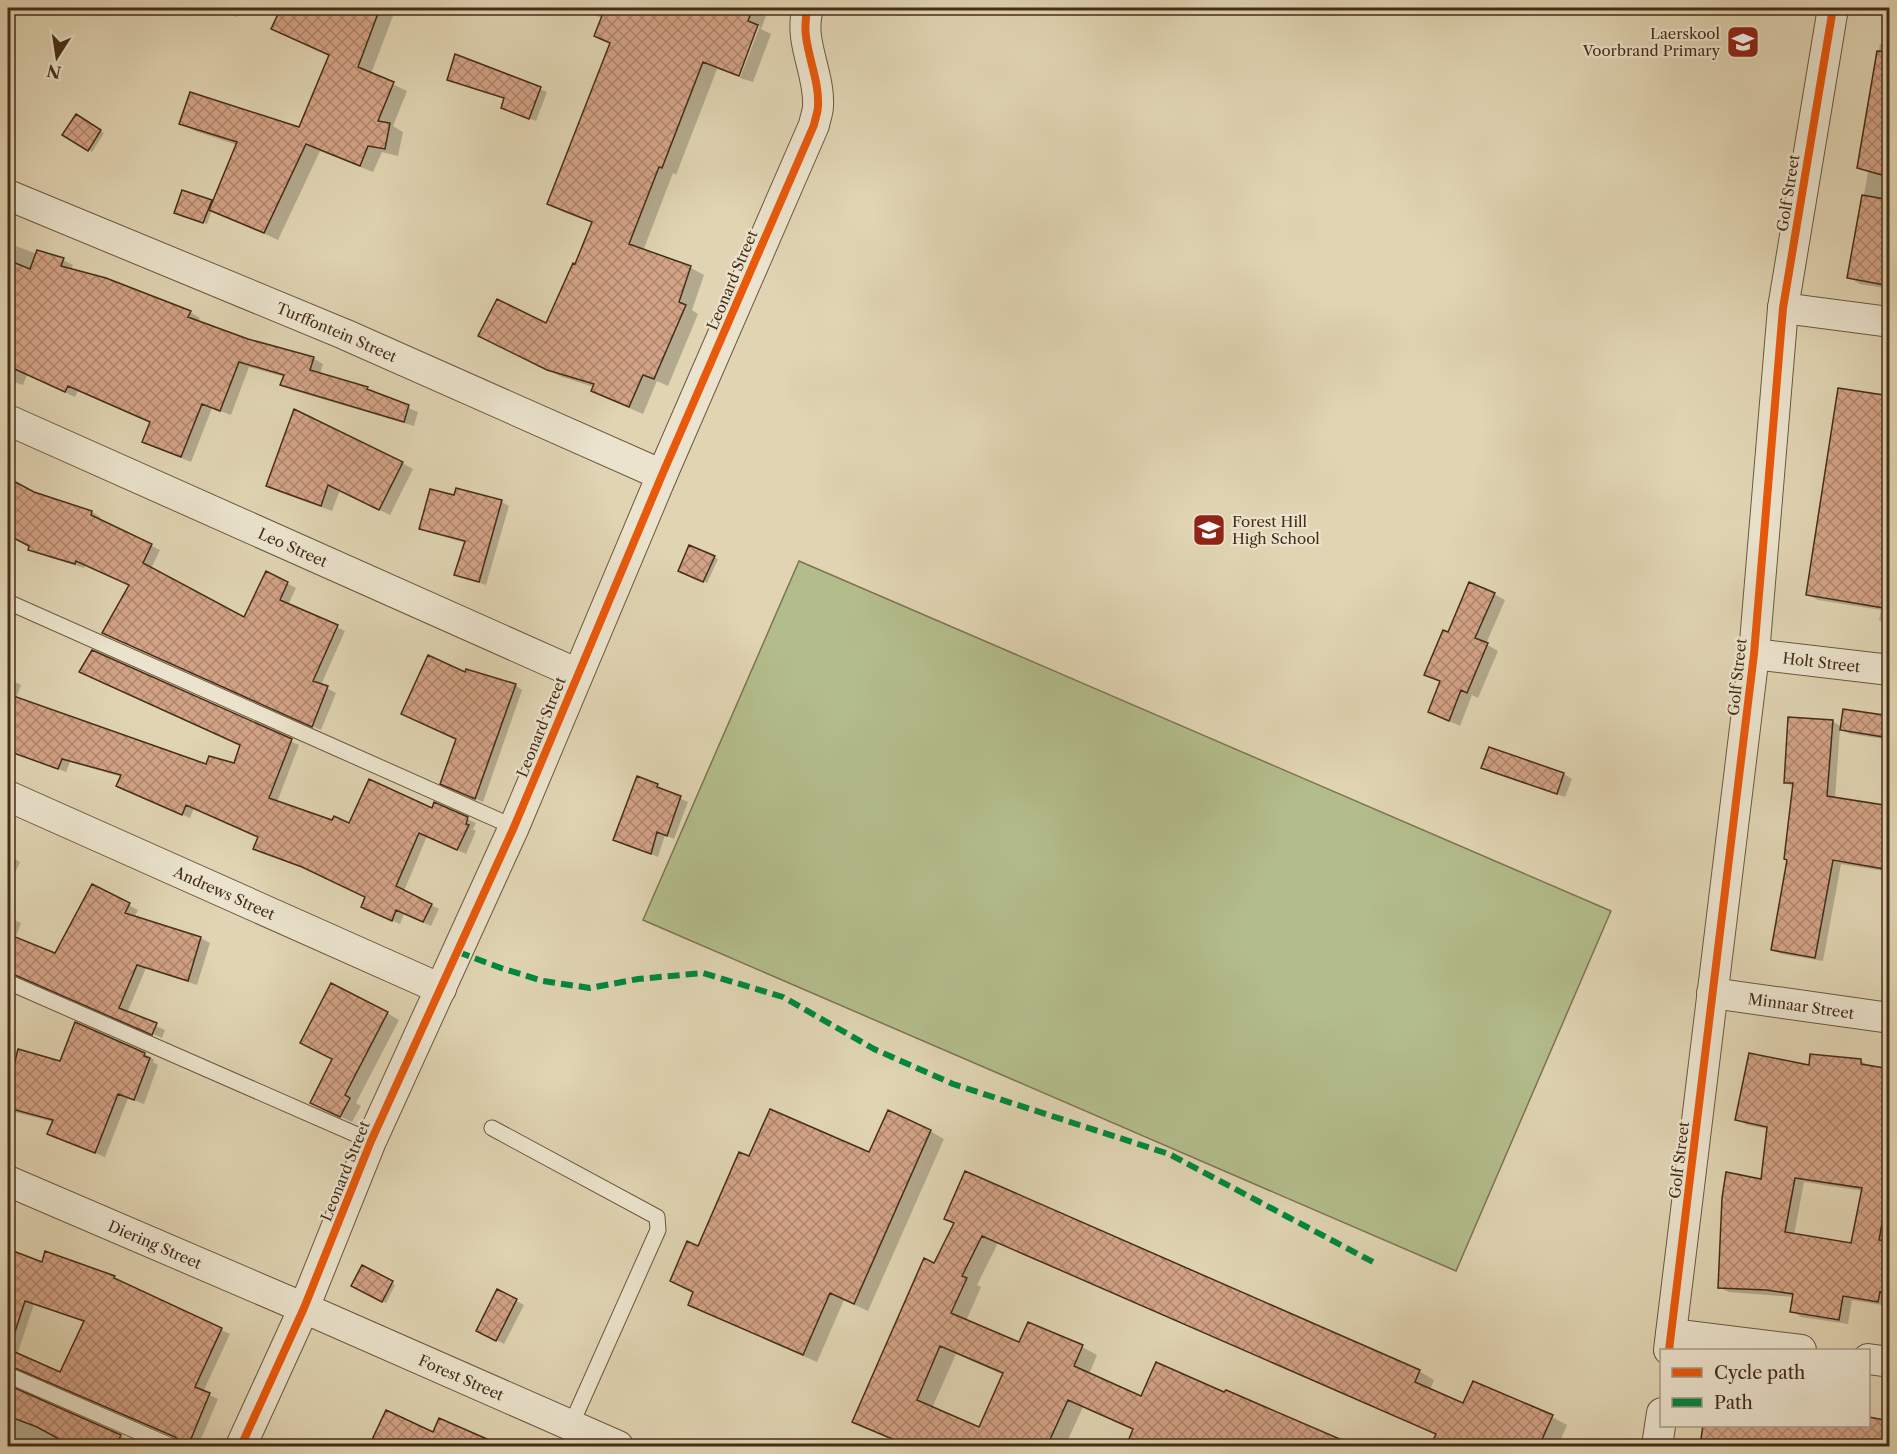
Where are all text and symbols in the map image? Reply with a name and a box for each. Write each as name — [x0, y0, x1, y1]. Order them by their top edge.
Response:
place label: Laerskool Voorbrand Primary — [1582, 24, 1721, 60]
school or university icon: Laerskool Voorbrand Primary — [1725, 24, 1761, 60]
north arrow — [27, 27, 87, 87]
text: N — [45, 60, 63, 83]
street label: Golf Street — [1773, 153, 1804, 233]
street label: Leonard Street — [702, 227, 762, 333]
street label: Turffontein Street — [274, 298, 401, 366]
school or university icon: Forest Hill High School — [1191, 512, 1227, 548]
place label: Forest Hill High School — [1232, 512, 1320, 548]
street label: Leo Street — [255, 523, 331, 571]
street label: Golf Street — [1723, 637, 1751, 717]
street label: Holt Street — [1782, 648, 1862, 676]
street label: Leonard Street — [512, 673, 570, 780]
street label: Andrews Street — [170, 861, 279, 924]
street label: Minnaar Street — [1747, 989, 1856, 1022]
street label: Leonard Street — [316, 1117, 374, 1224]
street label: Golf Street — [1665, 1120, 1693, 1200]
street label: Diering Street — [105, 1216, 205, 1273]
legend — [1660, 1349, 1870, 1427]
street label: Forest Street — [416, 1350, 508, 1404]
text: Cycle path — [1714, 1362, 1805, 1384]
text: Path — [1714, 1392, 1753, 1414]

